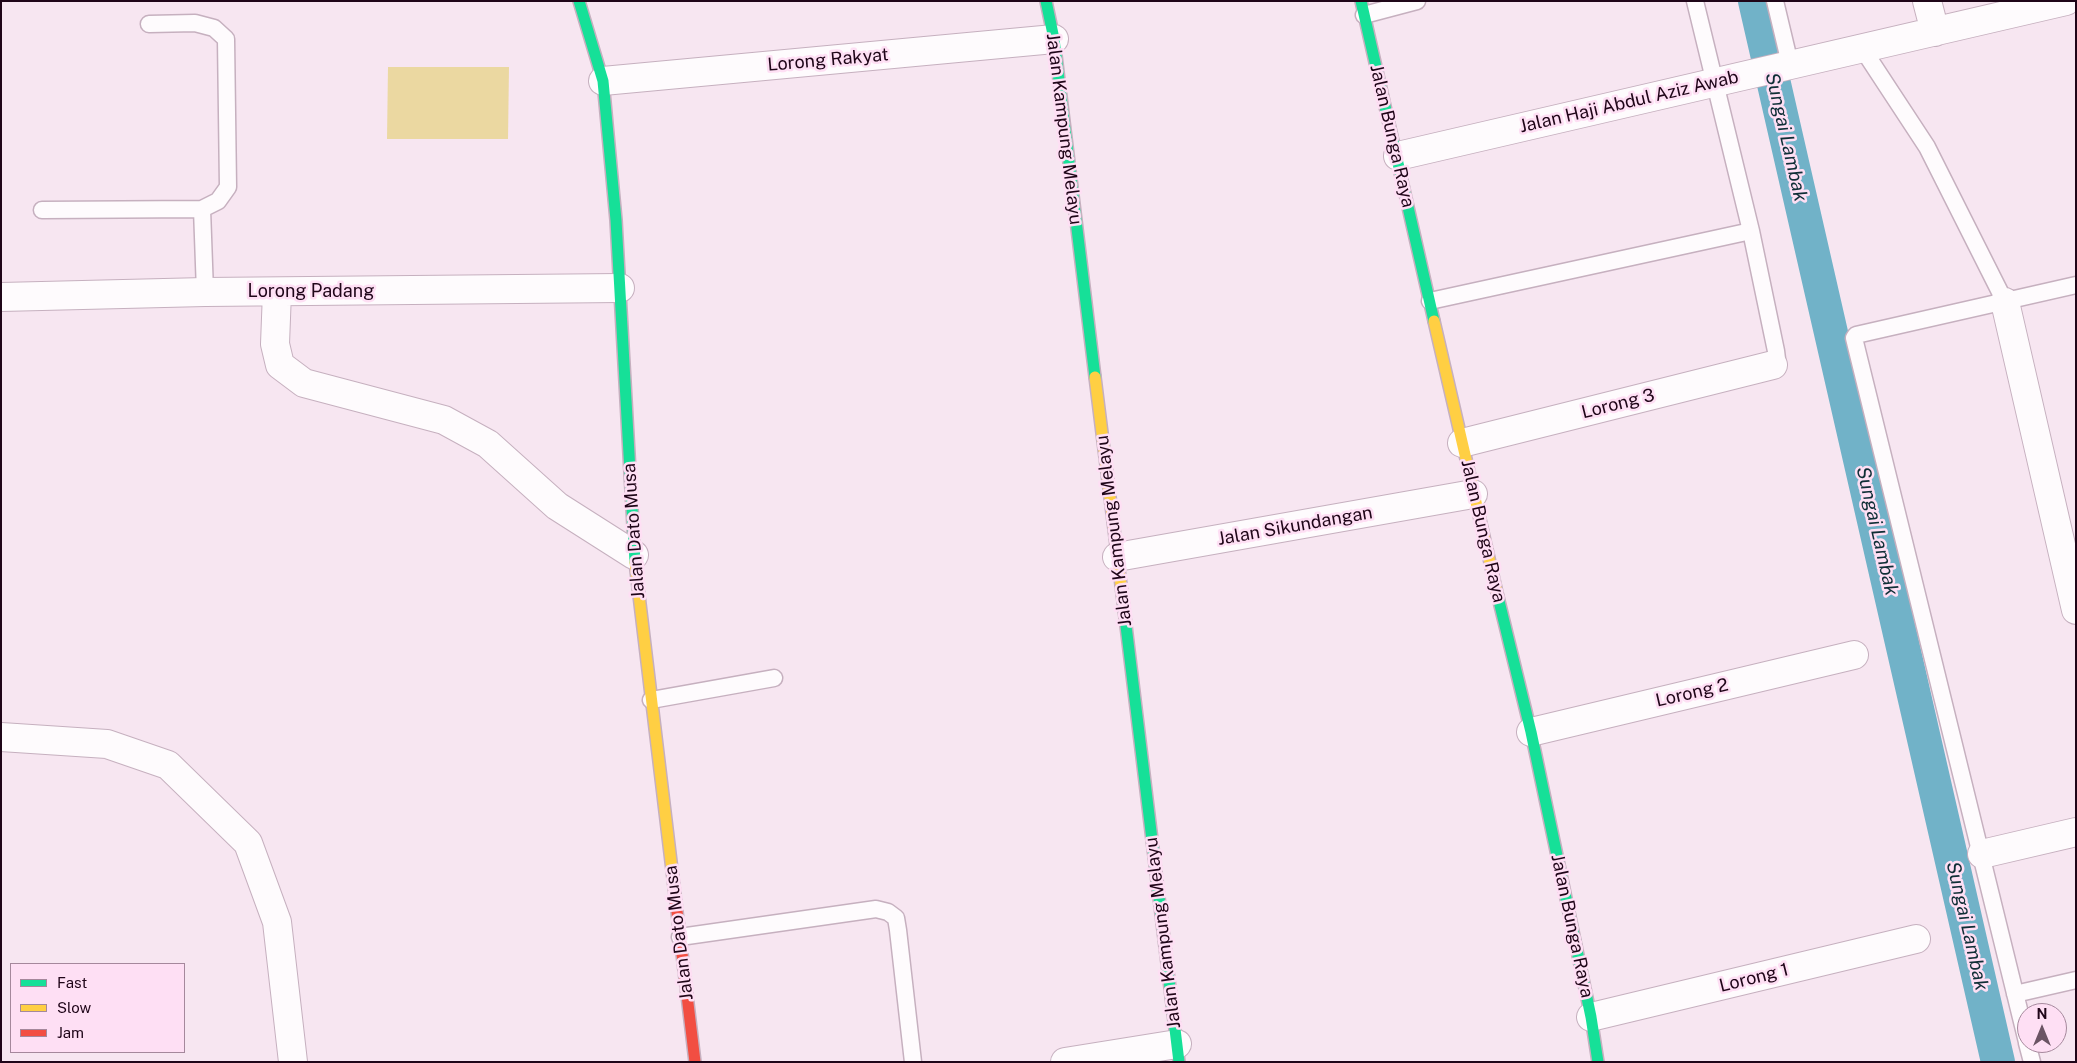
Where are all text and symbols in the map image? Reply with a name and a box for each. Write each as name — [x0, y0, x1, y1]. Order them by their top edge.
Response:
street label: Jalan Kampung Melayu — [1042, 32, 1086, 226]
street label: Lorong Rakyat — [767, 44, 889, 76]
street label: Jalan Bunga Raya — [1365, 62, 1419, 210]
street label: Jalan Haji Abdul Aziz Awab — [1517, 66, 1741, 138]
water label: Sungai Lambak — [1760, 70, 1812, 204]
street label: Lorong Padang — [248, 280, 374, 302]
street label: Lorong 3 — [1579, 384, 1657, 424]
street label: Jalan Kampung Melayu — [1092, 434, 1136, 628]
street label: Jalan Bunga Raya — [1456, 457, 1510, 605]
street label: Jalan Dato Musa — [618, 462, 650, 600]
water label: Sungai Lambak — [1851, 464, 1903, 598]
street label: Jalan Sikundangan — [1216, 502, 1374, 550]
street label: Lorong 2 — [1654, 674, 1730, 712]
street label: Jalan Kampung Melayu — [1141, 836, 1185, 1030]
street label: Jalan Bunga Raya — [1546, 852, 1598, 1000]
water label: Sungai Lambak — [1941, 859, 1993, 993]
street label: Jalan Dato Musa — [660, 864, 698, 1002]
street label: Lorong 1 — [1717, 959, 1791, 997]
legend — [10, 963, 185, 1053]
text: Fast — [57, 974, 87, 991]
text: Slow — [57, 999, 91, 1016]
north arrow — [2017, 1003, 2067, 1053]
text: N — [2037, 1006, 2047, 1022]
text: Jam — [57, 1024, 84, 1041]

